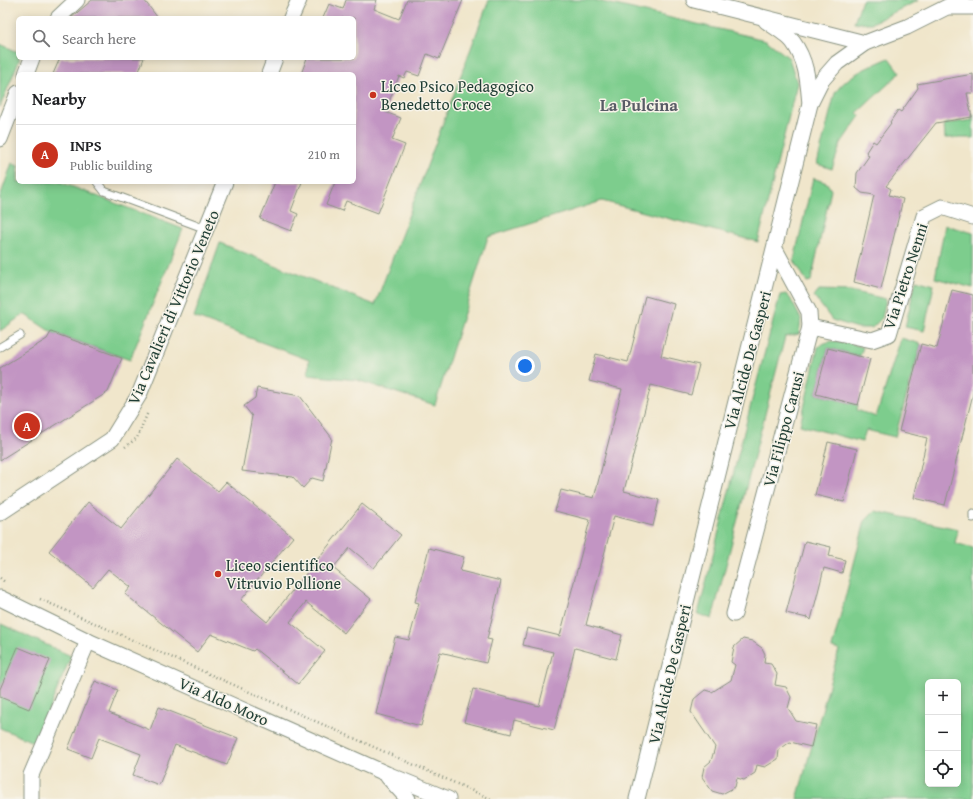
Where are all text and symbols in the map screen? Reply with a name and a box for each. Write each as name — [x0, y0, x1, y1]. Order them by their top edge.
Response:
search box — [16, 16, 356, 60]
icon: search — [30, 27, 52, 49]
text: Search here — [62, 28, 136, 49]
place label: Liceo Psico Pedagogico Benedetto Croce — [381, 74, 534, 116]
text: Nearby — [32, 86, 86, 111]
marker: Liceo Psico Pedagogico Benedetto Croce — [368, 90, 378, 100]
district label: La Pulcina — [600, 92, 678, 117]
text: INPS — [70, 135, 102, 156]
text: A — [41, 145, 49, 164]
text: 210 m — [308, 145, 340, 164]
text: Public building — [70, 156, 152, 175]
street label: Via Cavalieri di Vittorio Veneto — [121, 206, 225, 408]
street label: Via Pietro Nenni — [876, 219, 934, 332]
street label: Via Alcide De Gasperi — [717, 287, 777, 432]
your location — [515, 356, 535, 376]
street label: Via Filippo Carusi — [756, 368, 810, 489]
pin: A — [14, 411, 40, 441]
place label: Liceo scientifico Vitruvio Pollione — [226, 553, 341, 595]
marker: Liceo scientifico Vitruvio Pollione — [213, 569, 223, 579]
street label: Via Alcide De Gasperi — [641, 601, 697, 746]
street label: Via Aldo Moro — [175, 670, 273, 732]
map controls — [925, 679, 961, 787]
button: + — [925, 679, 961, 715]
button: − — [925, 715, 961, 751]
button: locate — [925, 751, 961, 787]

